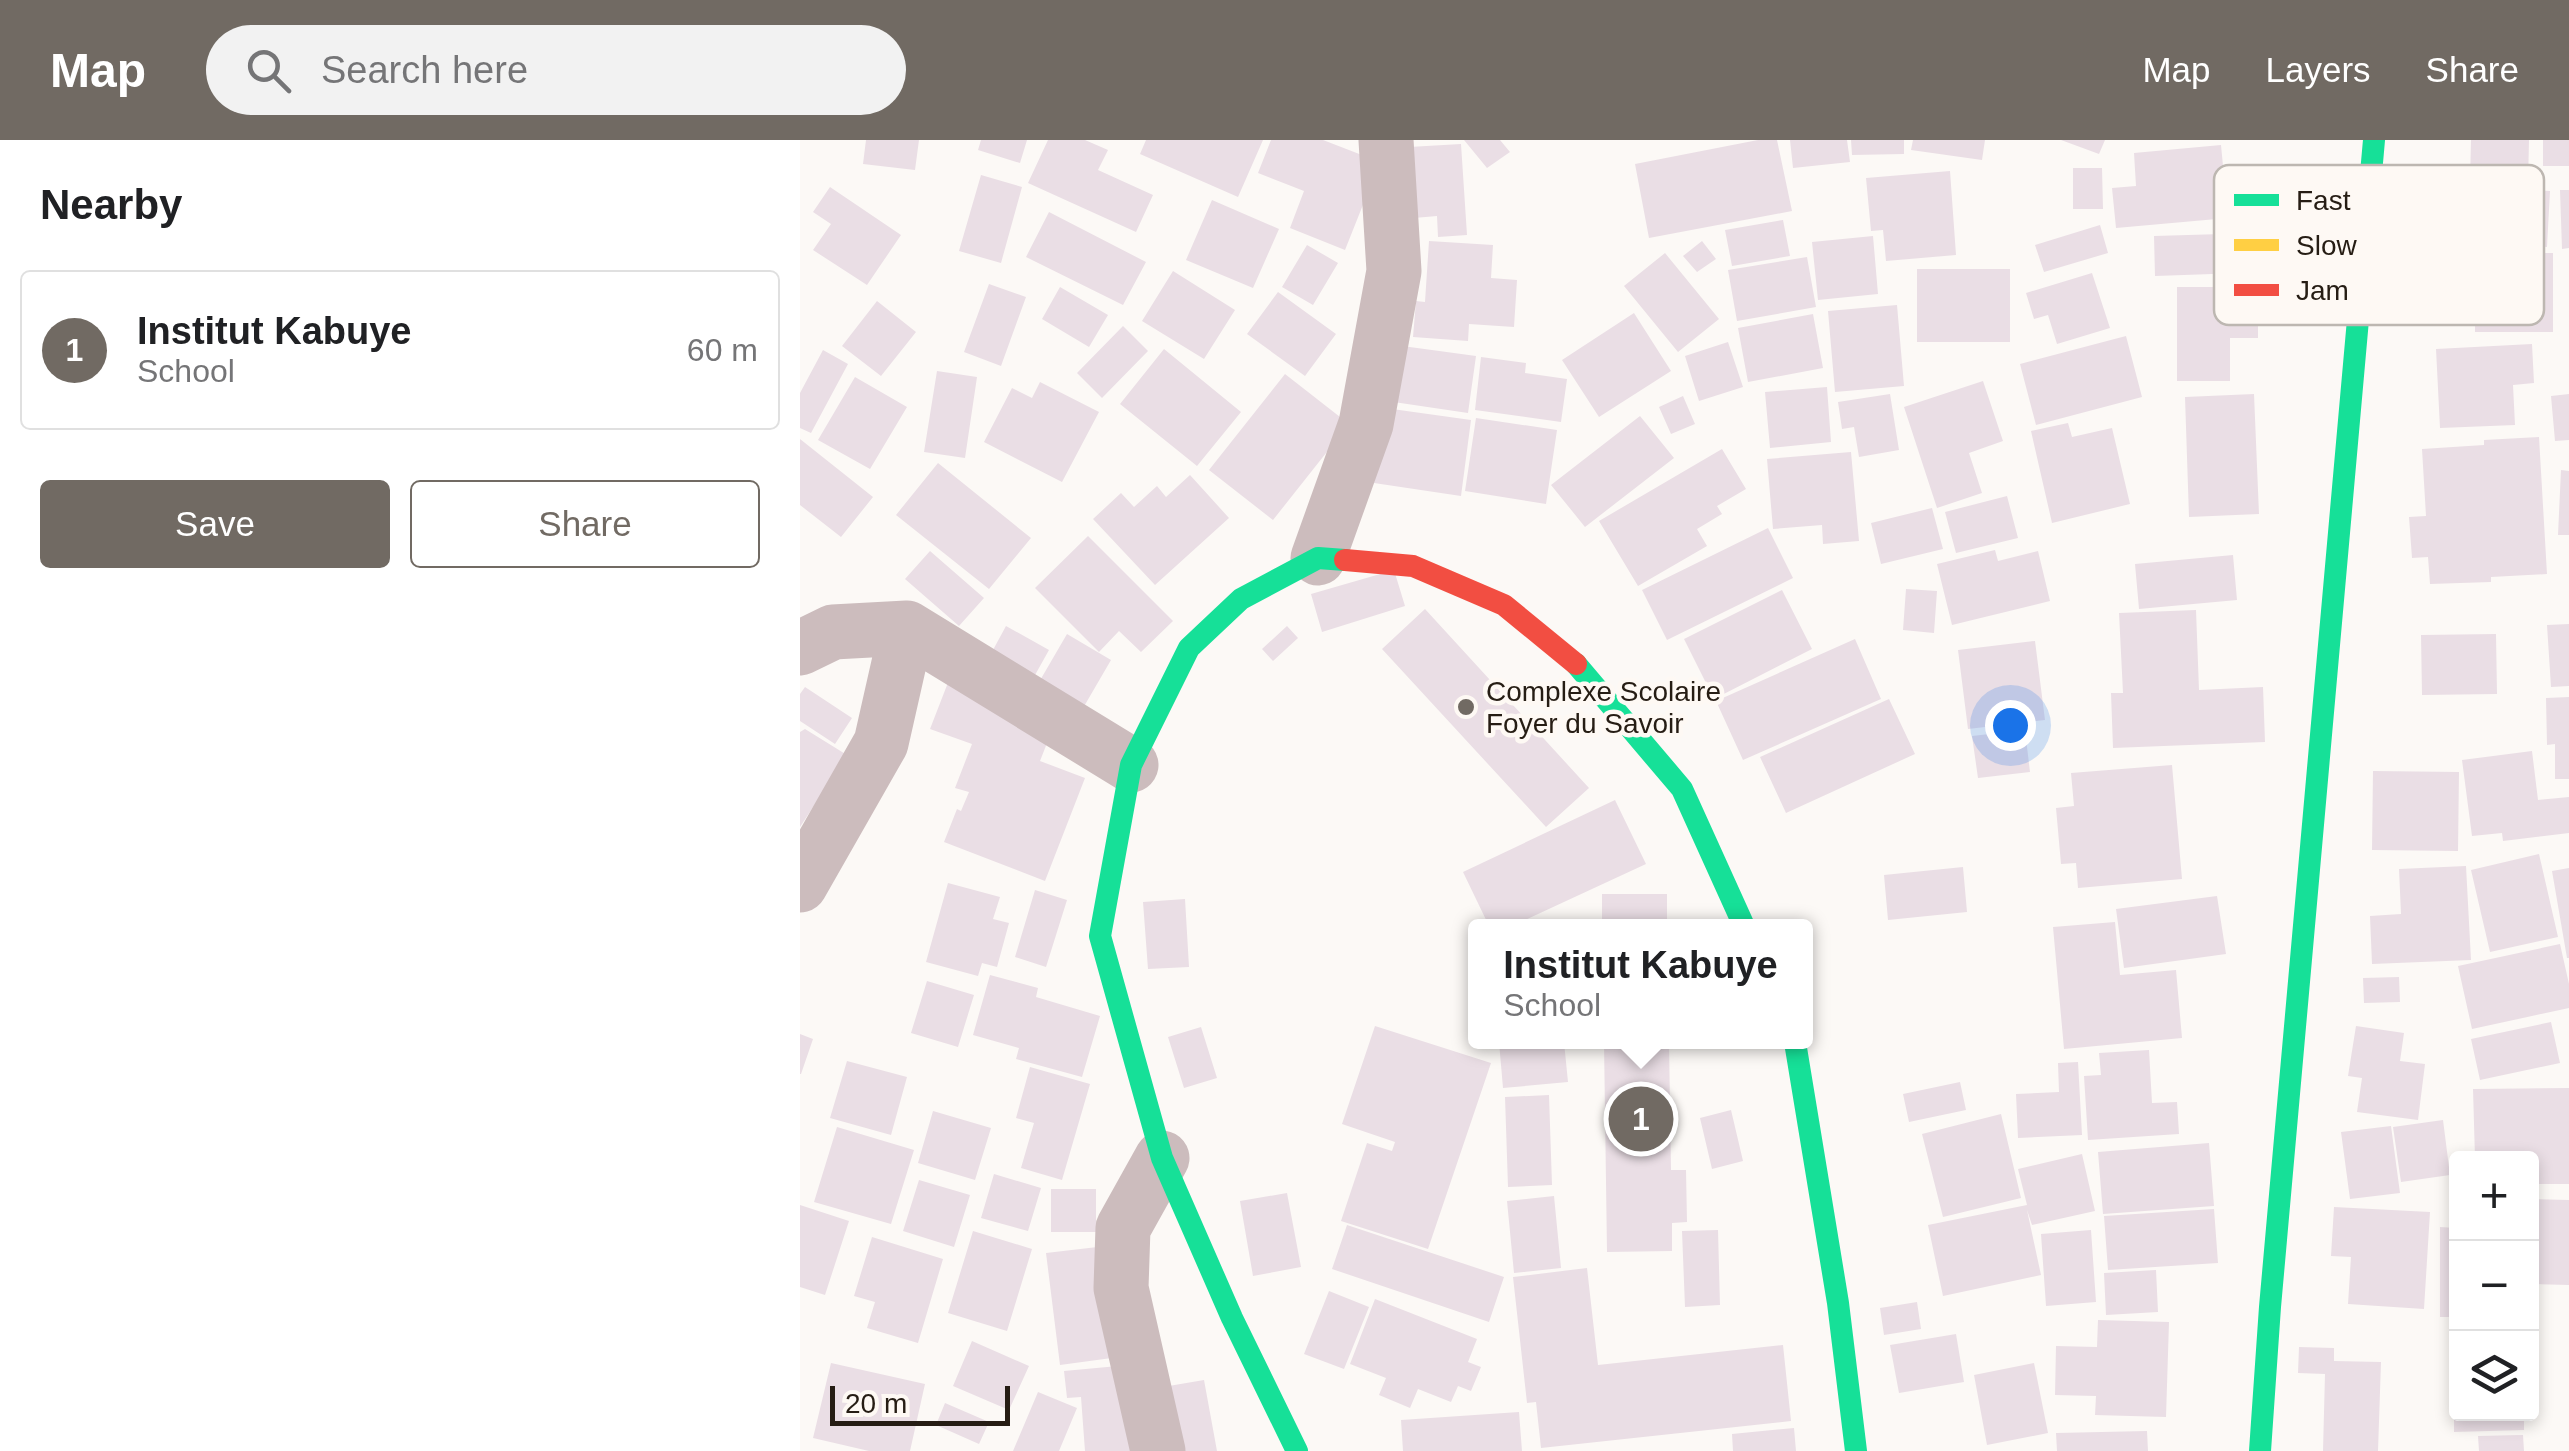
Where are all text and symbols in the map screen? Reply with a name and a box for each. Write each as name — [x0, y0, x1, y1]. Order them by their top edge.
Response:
search box — [206, 25, 906, 115]
icon: search — [241, 43, 296, 98]
text: Map — [50, 44, 146, 97]
text: Search here — [321, 49, 528, 91]
text: Map — [2142, 50, 2211, 89]
text: Layers — [2266, 50, 2371, 89]
text: Share — [2426, 50, 2519, 89]
legend — [2214, 165, 2544, 325]
text: Nearby — [40, 181, 182, 228]
text: Fast — [2296, 185, 2351, 216]
text: Slow — [2296, 230, 2357, 261]
text: Jam — [2296, 275, 2349, 306]
text: Institut Kabuye — [137, 310, 411, 352]
text: 1 — [66, 332, 83, 368]
text: 60 m — [687, 332, 758, 368]
text: School — [137, 353, 235, 389]
button: Save — [40, 480, 390, 568]
button: Share — [410, 480, 760, 568]
place label: Complexe Scolaire Foyer du Savoir — [1486, 676, 1721, 739]
marker: Complexe Scolaire Foyer du Savoir — [1455, 696, 1477, 718]
your location — [1985, 700, 2036, 751]
popup — [1468, 919, 1813, 1049]
text: Institut Kabuye — [1503, 944, 1778, 986]
text: School — [1503, 987, 1601, 1023]
pin: 1 — [1608, 1082, 1674, 1156]
map controls — [2449, 1151, 2539, 1421]
button: + — [2449, 1151, 2539, 1241]
button: − — [2449, 1241, 2539, 1331]
button: layers — [2449, 1331, 2539, 1421]
scale bar — [830, 1381, 1010, 1426]
text: 20 m — [845, 1388, 907, 1419]

